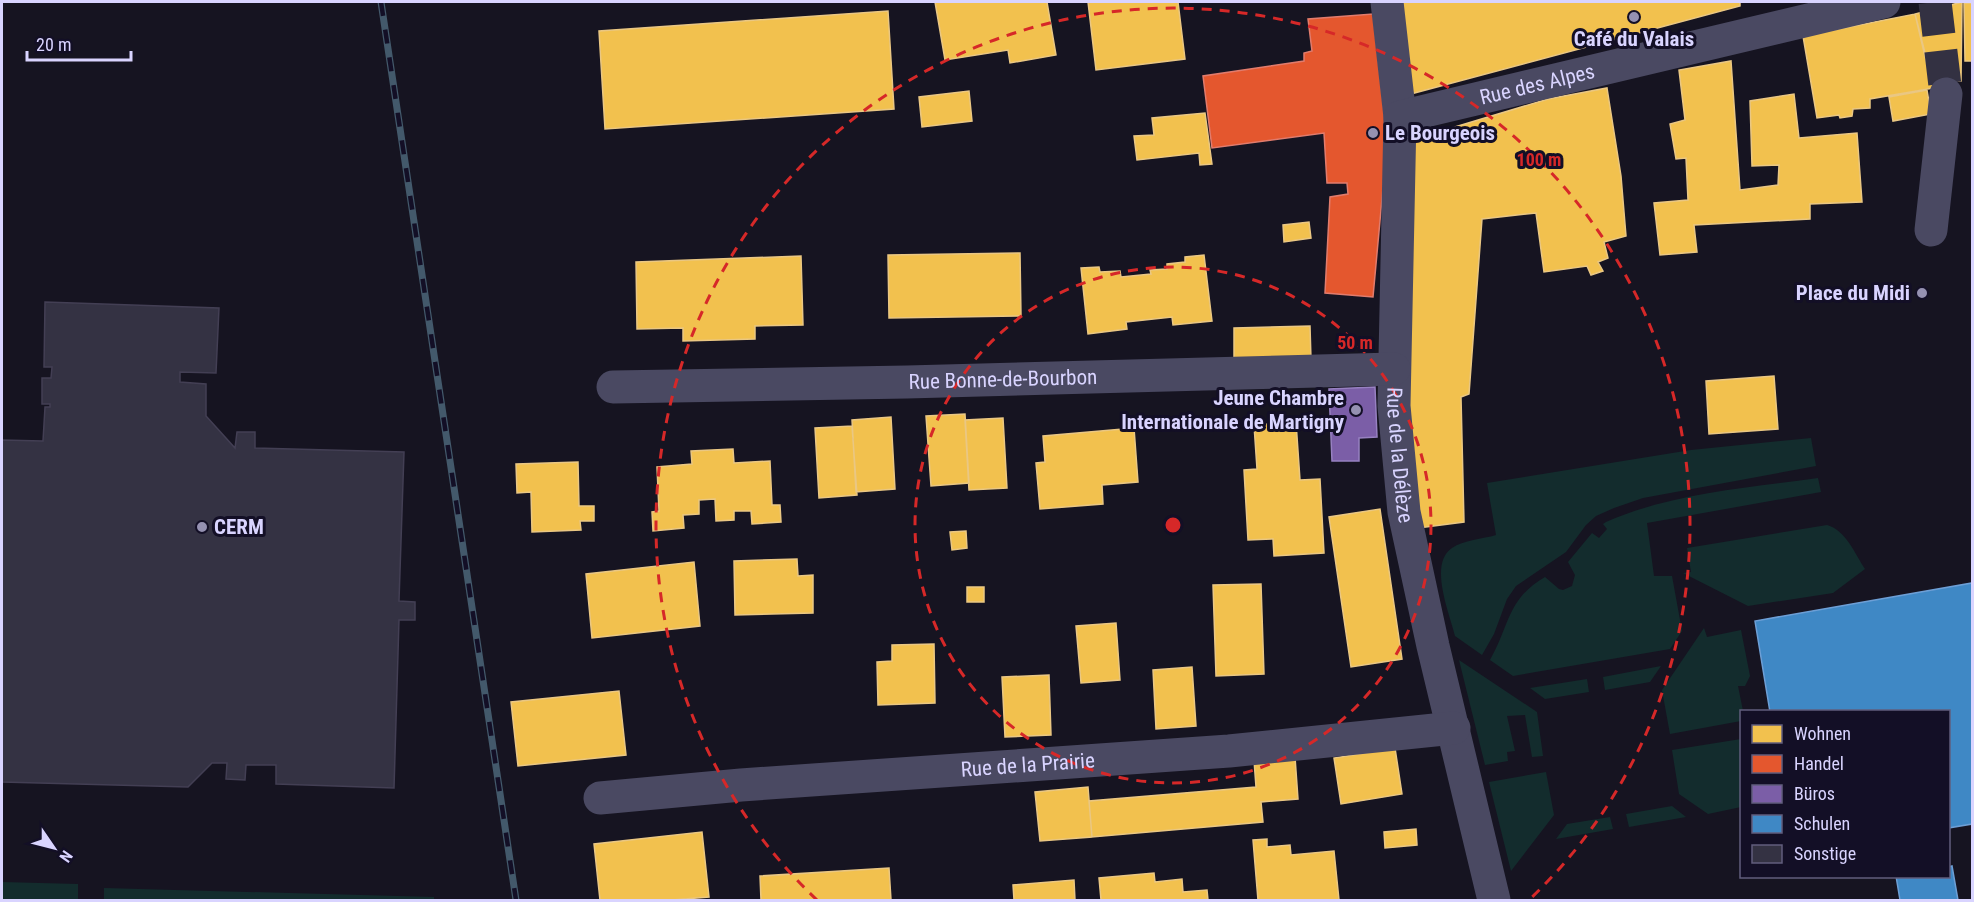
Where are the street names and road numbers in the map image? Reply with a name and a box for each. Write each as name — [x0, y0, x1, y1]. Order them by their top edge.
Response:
street label: Rue des Alpes — [1477, 59, 1597, 110]
street label: Rue Bonne-de-Bourbon — [908, 365, 1097, 394]
street label: Rue de la Délèze — [1382, 387, 1418, 525]
street label: Rue de la Prairie — [960, 748, 1096, 782]

